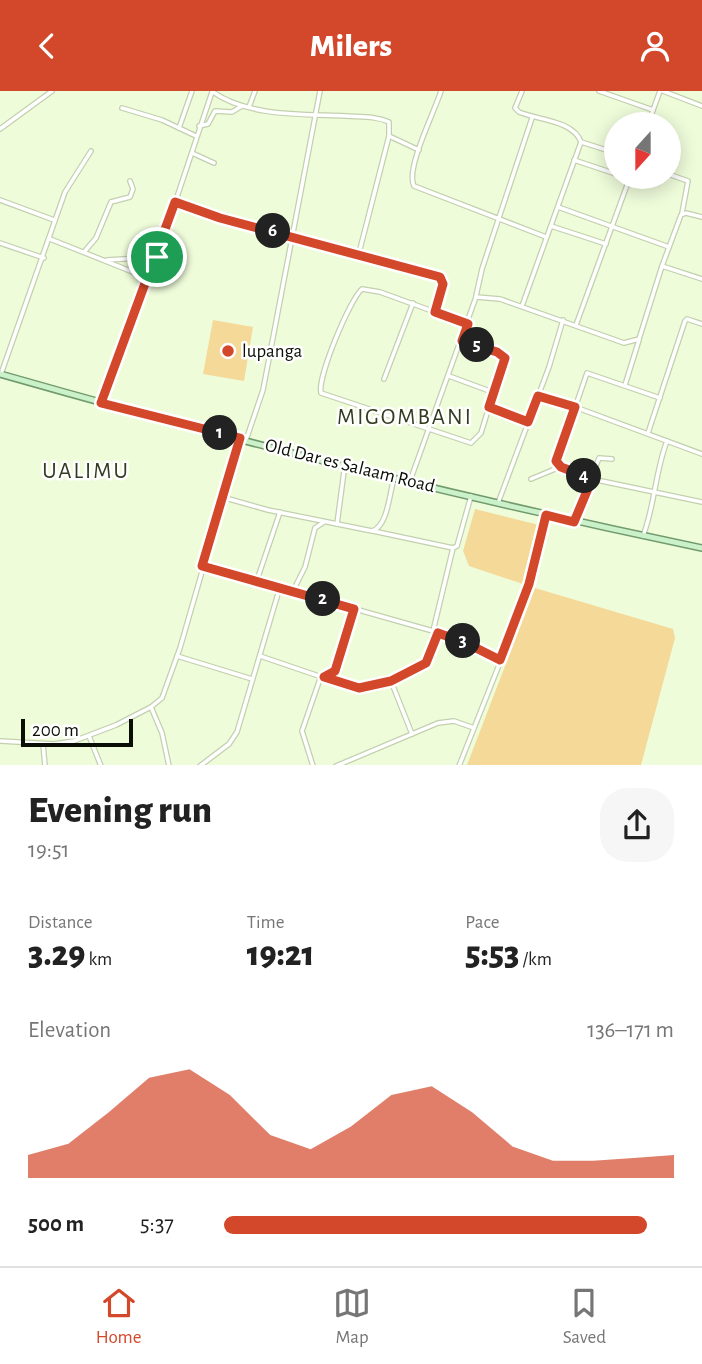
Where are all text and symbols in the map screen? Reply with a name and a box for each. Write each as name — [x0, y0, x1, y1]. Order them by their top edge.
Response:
icon: back — [28, 27, 66, 65]
icon: person — [636, 27, 674, 65]
text: Milers — [310, 30, 392, 62]
north arrow — [604, 112, 681, 189]
map controls — [604, 112, 681, 189]
pin: 6 — [256, 213, 290, 249]
text: 6 — [268, 221, 277, 240]
pin — [127, 227, 187, 287]
icon: arrive — [138, 238, 176, 276]
pin: 5 — [460, 327, 494, 363]
text: 5 — [472, 335, 481, 354]
place label: lupanga — [242, 342, 302, 361]
marker: lupanga — [220, 343, 236, 359]
district label: MIGOMBANI — [337, 406, 473, 429]
pin: 1 — [202, 415, 238, 451]
text: 1 — [216, 423, 223, 442]
street label: Old Dar es Salaam Road — [263, 436, 437, 496]
pin: 4 — [566, 459, 602, 493]
district label: UALIMU — [42, 460, 130, 483]
text: 4 — [579, 466, 588, 485]
pin: 2 — [306, 581, 340, 617]
text: 2 — [318, 589, 327, 608]
pin: 3 — [446, 623, 480, 659]
text: 3 — [458, 631, 467, 650]
scale bar — [21, 717, 133, 748]
text: 200 m — [32, 721, 79, 740]
button: share — [600, 788, 674, 862]
text: Evening run — [28, 792, 212, 830]
text: 19:51 — [28, 839, 70, 862]
text: Distance — [28, 913, 92, 932]
text: Time — [247, 913, 285, 932]
text: Pace — [465, 913, 500, 932]
text: 3.29 — [28, 937, 85, 972]
text: 19:21 — [247, 937, 314, 972]
text: 5:53 — [465, 937, 519, 972]
text: km — [85, 950, 112, 969]
text: /km — [519, 950, 552, 969]
text: Elevation — [28, 1019, 111, 1042]
text: 136–171 m — [587, 1019, 674, 1042]
text: 500 m — [28, 1213, 84, 1236]
text: 5:37 — [140, 1213, 174, 1236]
tab: Home — [96, 1284, 142, 1349]
tab: Map — [333, 1284, 371, 1349]
tab: Saved — [563, 1284, 606, 1349]

